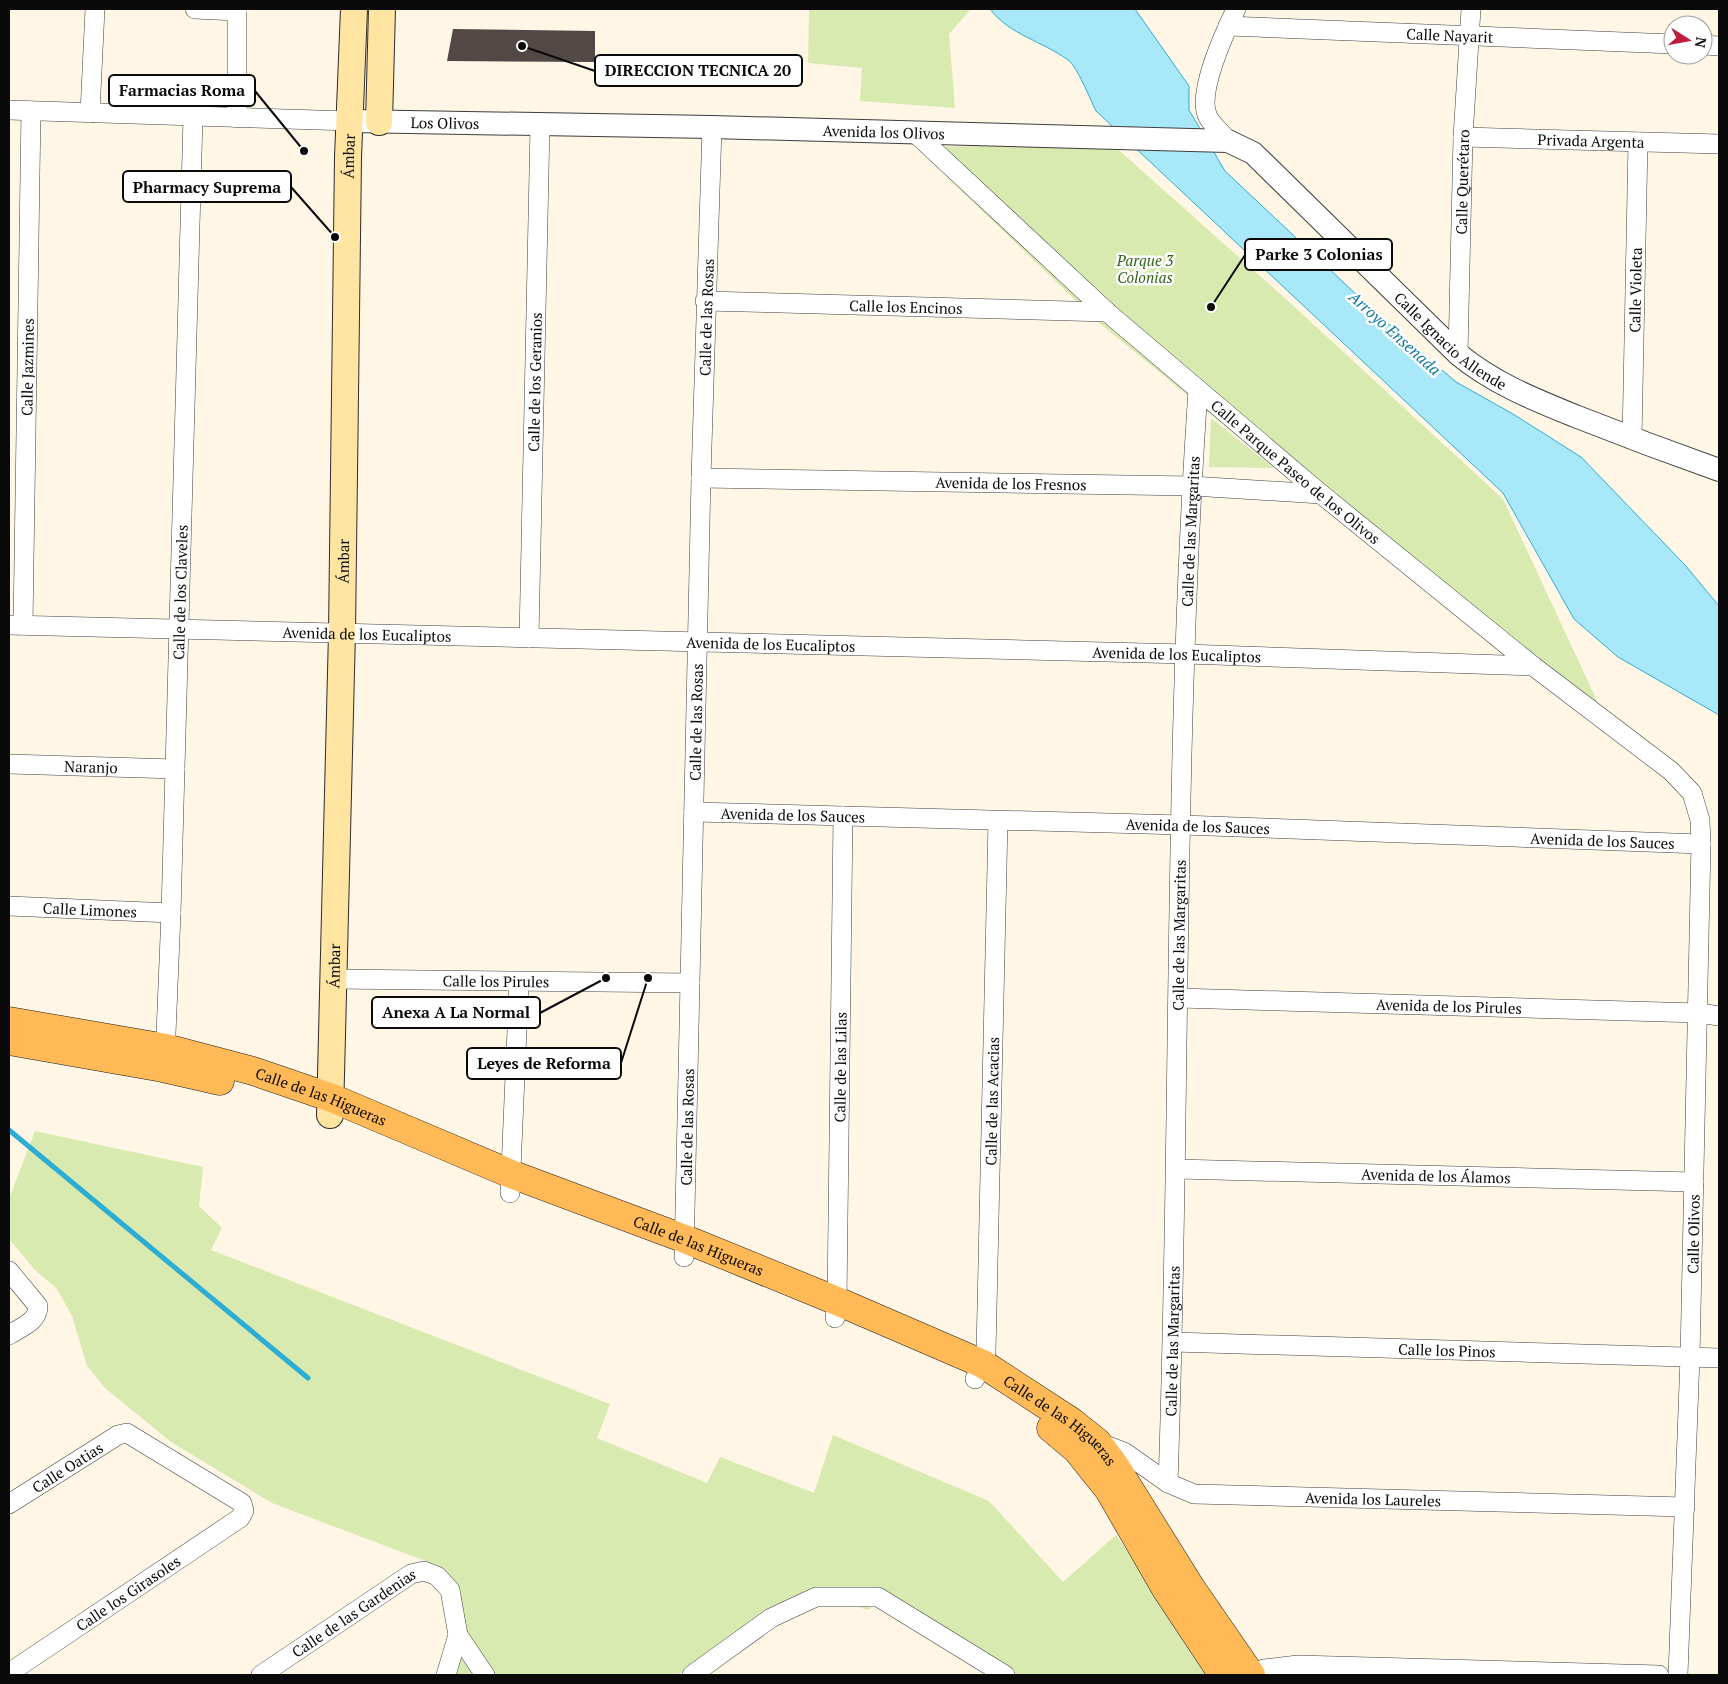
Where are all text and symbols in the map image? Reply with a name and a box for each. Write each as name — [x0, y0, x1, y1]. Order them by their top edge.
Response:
north arrow — [1663, 15, 1713, 65]
street label: Calle Nayarit — [1406, 23, 1494, 47]
text: N — [1691, 36, 1712, 50]
callout: DIRECCION TECNICA 20 — [595, 55, 802, 86]
text: DIRECCION TECNICA 20 — [605, 59, 791, 81]
callout: Farmacias Roma — [109, 75, 255, 106]
text: Farmacias Roma — [119, 79, 245, 101]
street label: Los Olivos — [410, 112, 480, 133]
street label: Avenida los Olivos — [822, 120, 945, 143]
street label: Calle Querétaro — [1451, 129, 1473, 235]
street label: Privada Argenta — [1537, 129, 1645, 152]
street label: Ámbar — [338, 133, 359, 179]
callout: Pharmacy Suprema — [123, 171, 291, 202]
text: Pharmacy Suprema — [133, 176, 281, 198]
callout: Parke 3 Colonias — [1245, 239, 1392, 270]
text: Parke 3 Colonias — [1255, 243, 1383, 265]
street label: Calle Violeta — [1624, 247, 1646, 333]
park label: Parque 3 Colonias — [1116, 250, 1174, 287]
street label: Calle de las Rosas — [694, 258, 718, 376]
water label: Arroyo Ensenada — [1344, 285, 1446, 380]
street label: Calle Ignacio Allende — [1390, 287, 1510, 394]
street label: Calle los Encinos — [849, 295, 963, 318]
street label: Calle de los Geranios — [523, 312, 546, 452]
street label: Calle Jazmines — [16, 318, 38, 416]
street label: Calle Parque Paseo de los Olivos — [1207, 395, 1385, 548]
street label: Calle de las Margaritas — [1177, 455, 1204, 607]
street label: Avenida de los Fresnos — [935, 472, 1087, 494]
street label: Calle de los Claveles — [168, 524, 192, 660]
street label: Ámbar — [333, 538, 353, 584]
street label: Avenida de los Eucaliptos — [282, 622, 452, 646]
street label: Avenida de los Eucaliptos — [686, 632, 856, 656]
street label: Avenida de los Eucaliptos — [1092, 642, 1262, 667]
street label: Calle de las Rosas — [684, 663, 707, 781]
street label: Naranjo — [64, 756, 118, 777]
street label: Avenida de los Sauces — [720, 803, 866, 827]
street label: Avenida de los Sauces — [1125, 813, 1270, 838]
street label: Avenida de los Sauces — [1530, 828, 1675, 853]
street label: Calle de las Margaritas — [1167, 859, 1190, 1011]
street label: Calle Limones — [42, 897, 138, 922]
street label: Ámbar — [323, 943, 344, 989]
street label: Calle los Pirules — [442, 970, 550, 991]
street label: Avenida de los Pirules — [1376, 994, 1522, 1018]
callout: Anexa A La Normal — [372, 997, 540, 1028]
text: Anexa A La Normal — [382, 1001, 530, 1023]
street label: Calle de las Lilas — [829, 1012, 851, 1123]
street label: Calle de las Acacias — [980, 1037, 1003, 1166]
callout: Leyes de Reforma — [467, 1048, 621, 1079]
text: Leyes de Reforma — [477, 1052, 611, 1074]
street label: Calle de las Higueras — [253, 1063, 390, 1130]
street label: Calle de las Rosas — [676, 1068, 698, 1186]
street label: Avenida de los Álamos — [1361, 1164, 1511, 1187]
street label: Calle Olivos — [1682, 1194, 1704, 1274]
street label: Calle de las Higueras — [631, 1211, 767, 1280]
street label: Calle de las Margaritas — [1160, 1265, 1184, 1417]
street label: Calle los Pinos — [1398, 1339, 1496, 1361]
street label: Calle de las Higueras — [1000, 1370, 1121, 1470]
street label: Calle Oatias — [28, 1437, 107, 1497]
street label: Avenida los Laureles — [1305, 1487, 1441, 1511]
street label: Calle los Girasoles — [72, 1551, 184, 1635]
street label: Calle de las Gardenias — [288, 1563, 417, 1662]

